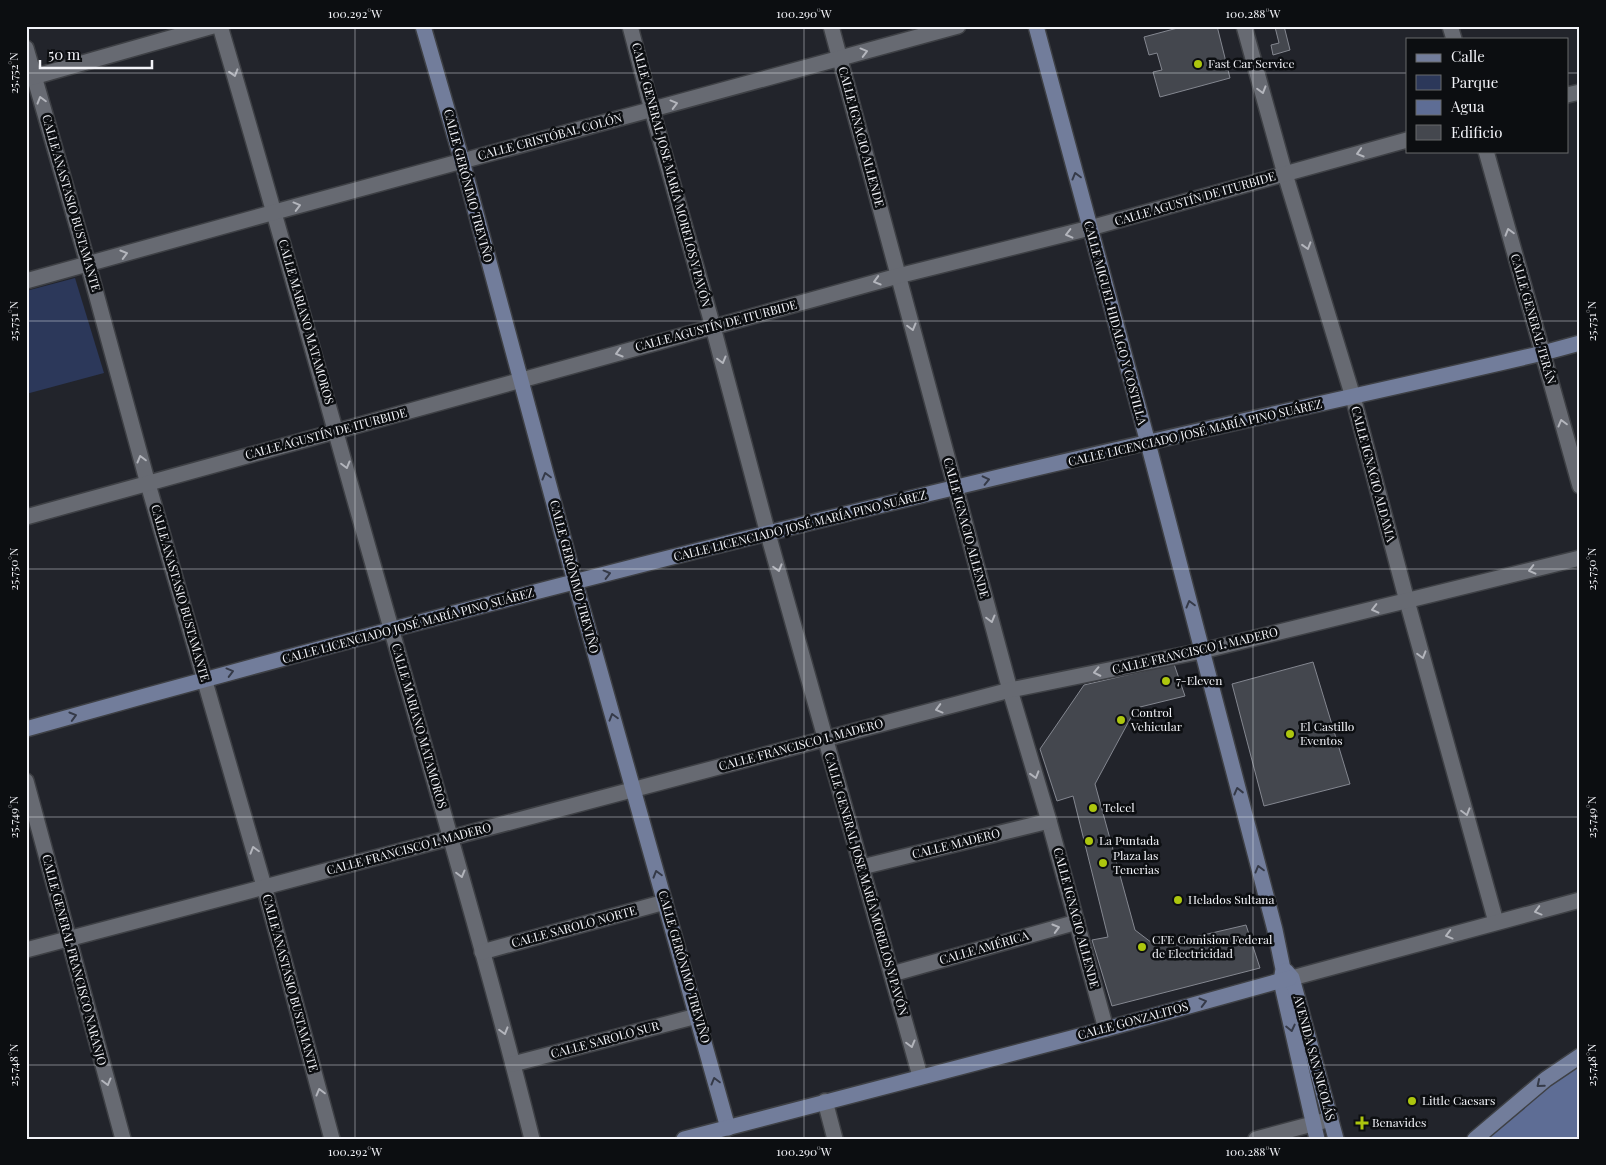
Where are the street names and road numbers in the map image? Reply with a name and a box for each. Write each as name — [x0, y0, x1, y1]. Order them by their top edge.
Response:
street label: CALLE GENERAL JOSE MARÍA MORELOS Y PAVÓN — [629, 41, 715, 309]
street label: CALLE IGNACIO ALLENDE — [835, 65, 888, 209]
street label: CALLE GERÓNIMO TREVIÑO — [441, 107, 497, 264]
street label: CALLE CRISTÓBAL COLÓN — [476, 109, 624, 163]
street label: CALLE ANASTASIO BUSTAMANTE — [39, 112, 105, 293]
street label: CALLE AGUSTÍN DE ITURBIDE — [1112, 167, 1277, 229]
street label: CALLE MIGUEL HIDALGO Y COSTILLA — [1081, 219, 1151, 427]
street label: CALLE MARIANO MATAMOROS — [276, 237, 338, 406]
street label: CALLE GENERAL TERÁN — [1508, 252, 1560, 386]
street label: CALLE AGUSTÍN DE ITURBIDE — [633, 296, 798, 354]
street label: CALLE LICENCIADO JOSÉ MARÍA PINO SUÁREZ — [1066, 395, 1323, 469]
street label: CALLE AGUSTÍN DE ITURBIDE — [243, 404, 408, 462]
street label: CALLE IGNACIO ALDAMA — [1348, 404, 1400, 544]
street label: CALLE IGNACIO ALLENDE — [940, 456, 993, 600]
street label: CALLE LICENCIADO JOSÉ MARÍA PINO SUÁREZ — [672, 486, 928, 564]
street label: CALLE GERÓNIMO TREVIÑO — [547, 498, 603, 655]
street label: CALLE ANASTASIO BUSTAMANTE — [148, 502, 214, 683]
street label: CALLE LICENCIADO JOSÉ MARÍA PINO SUÁREZ — [280, 584, 535, 666]
street label: CALLE FRANCISCO I. MADERO — [1110, 623, 1279, 677]
street label: CALLE MARIANO MATAMOROS — [389, 641, 451, 810]
street label: CALLE FRANCISCO I. MADERO — [717, 714, 885, 774]
street label: CALLE GENERAL JOSE MARÍA MORELOS Y PAVÓN — [822, 750, 912, 1018]
street label: CALLE FRANCISCO I. MADERO — [325, 818, 493, 878]
street label: CALLE MADERO — [910, 824, 1002, 862]
street label: CALLE IGNACIO ALLENDE — [1050, 846, 1103, 990]
street label: CALLE GENERAL FRANCISCO NARANJO — [39, 852, 111, 1067]
street label: CALLE GERÓNIMO TREVIÑO — [655, 888, 714, 1045]
street label: CALLE ANASTASIO BUSTAMANTE — [260, 892, 322, 1073]
street label: CALLE SAROLO NORTE — [509, 902, 638, 950]
street label: CALLE AMÉRICA — [937, 927, 1031, 967]
street label: AVENIDA SAN NICOLÁS — [1290, 992, 1339, 1122]
street label: CALLE GONZALITOS — [1076, 998, 1190, 1043]
street label: CALLE SAROLO SUR — [549, 1017, 661, 1061]

